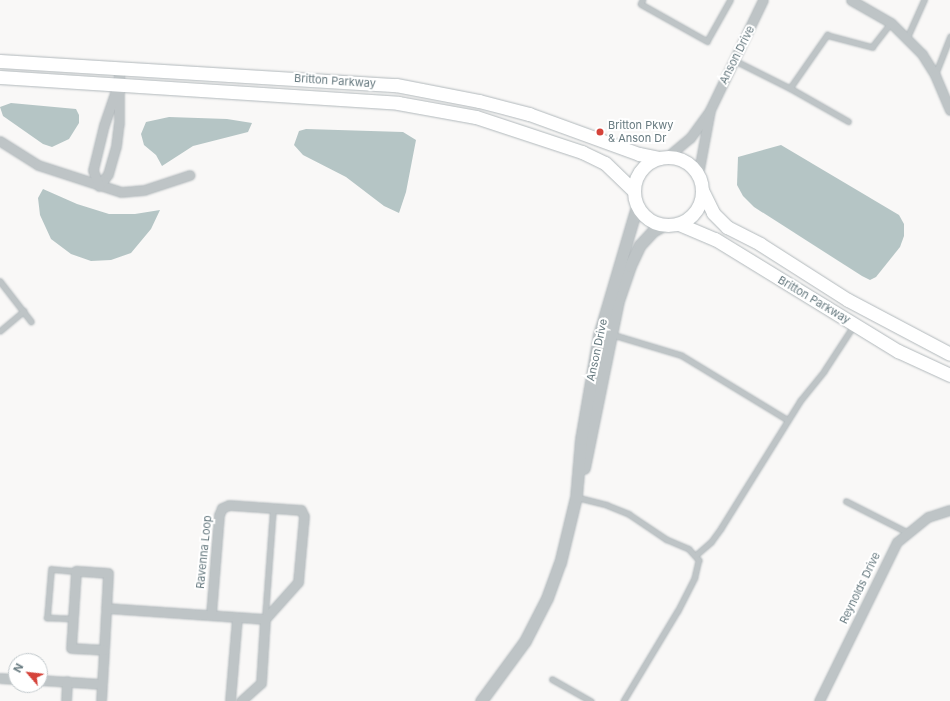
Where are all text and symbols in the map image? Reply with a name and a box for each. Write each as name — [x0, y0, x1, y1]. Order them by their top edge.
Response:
street label: Anson Drive — [717, 24, 757, 86]
street label: Britton Parkway — [294, 72, 376, 90]
place label: Britton Pkwy & Anson Dr — [608, 119, 673, 145]
marker: Britton Pkwy & Anson Dr — [595, 127, 605, 137]
street label: Britton Parkway — [775, 273, 853, 327]
street label: Anson Drive — [584, 318, 610, 382]
street label: Ravenna Loop — [194, 515, 214, 589]
street label: Reynolds Drive — [837, 550, 883, 626]
north arrow — [8, 653, 48, 693]
text: N — [10, 661, 26, 675]

